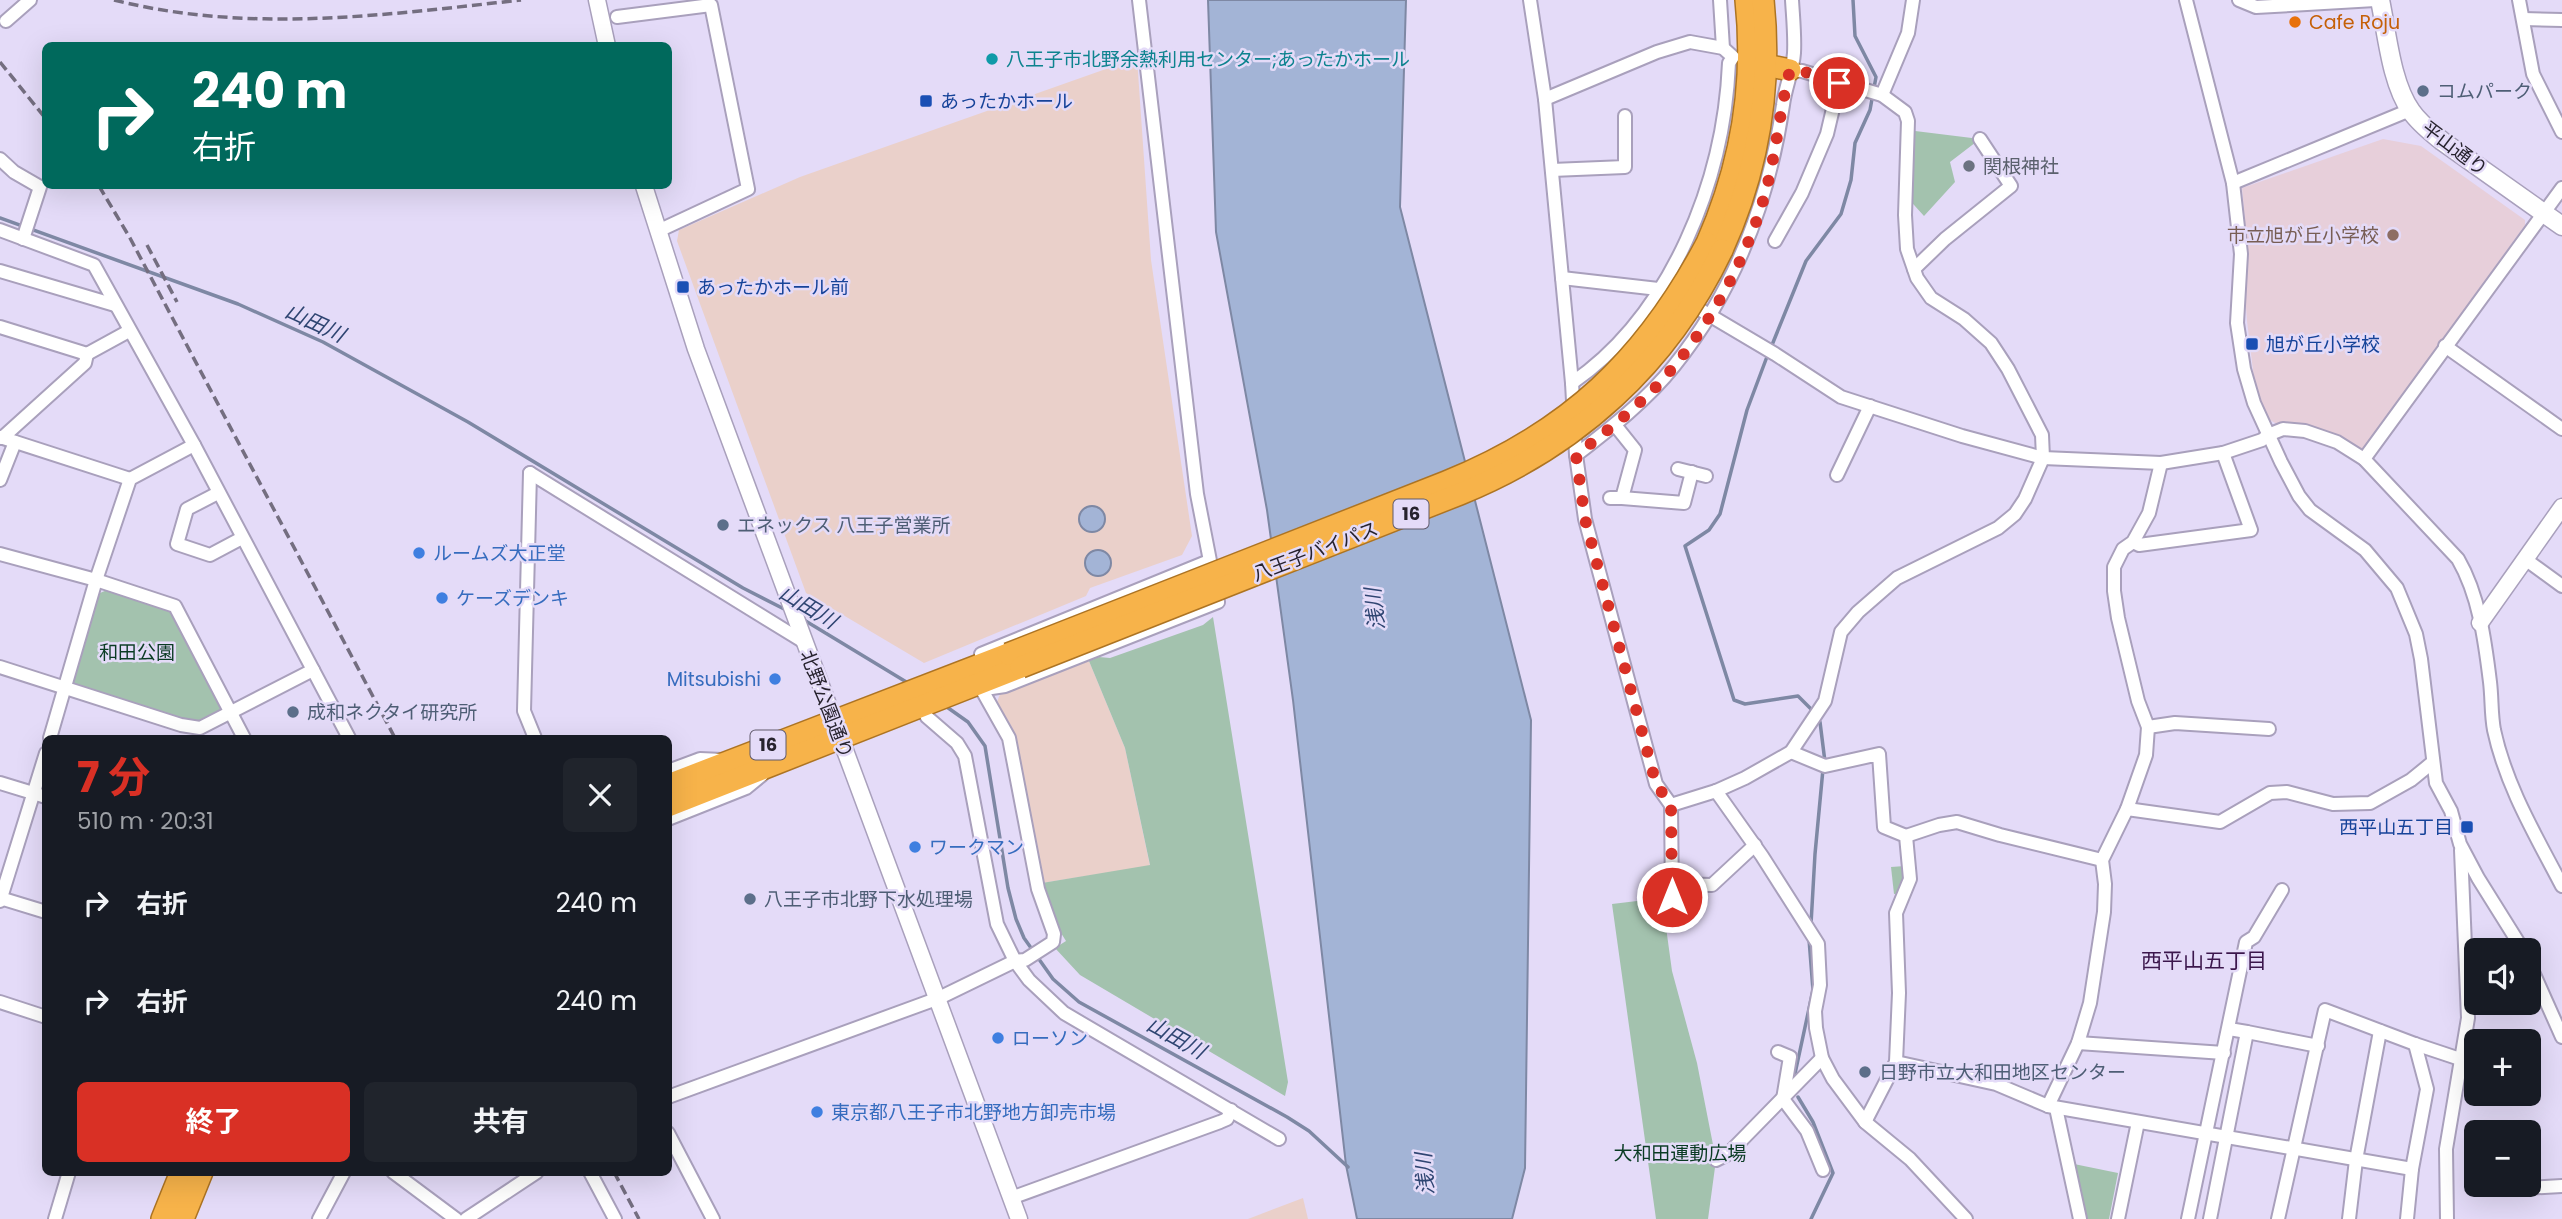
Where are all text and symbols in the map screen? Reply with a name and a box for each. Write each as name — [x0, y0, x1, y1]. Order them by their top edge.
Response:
place label: Cafe Roju — [2309, 9, 2400, 36]
marker: Cafe Roju — [2287, 14, 2303, 30]
place label: 八王子市北野余熱利用センター;あったかホール — [1006, 46, 1410, 73]
marker: 八王子市北野余熱利用センター;あったかホール — [984, 51, 1000, 67]
pin — [1809, 53, 1869, 113]
text: 240 m — [192, 57, 347, 125]
icon: arrive — [1820, 64, 1858, 102]
icon: right — [77, 70, 168, 161]
place label: コムパーク — [2437, 78, 2532, 105]
marker: コムパーク — [2415, 83, 2431, 99]
place label: あったかホール — [940, 88, 1073, 115]
marker: あったかホール — [918, 93, 934, 109]
street label: 平山通り — [2416, 115, 2493, 182]
text: 右折 — [192, 124, 256, 169]
place label: 関根神社 — [1983, 153, 2059, 180]
marker: 関根神社 — [1961, 158, 1977, 174]
place label: 市立旭が丘小学校 — [2227, 222, 2379, 249]
marker: 市立旭が丘小学校 — [2385, 227, 2401, 243]
place label: あったかホール前 — [697, 274, 849, 301]
marker: あったかホール前 — [675, 279, 691, 295]
water label: 山田川 — [281, 296, 352, 350]
place label: 旭が丘小学校 — [2266, 331, 2380, 358]
marker: 旭が丘小学校 — [2244, 336, 2260, 352]
road number: 16 — [1394, 500, 1428, 528]
place label: エネックス 八王子営業所 — [737, 512, 951, 539]
street label: 八王子バイパス — [1248, 515, 1382, 588]
marker: エネックス 八王子営業所 — [715, 517, 731, 533]
place label: ルームズ大正堂 — [433, 540, 565, 567]
marker: ルームズ大正堂 — [411, 545, 427, 561]
water label: 山田川 — [774, 578, 844, 636]
place label: ケーズデンキ — [456, 585, 569, 612]
water label: 浅川 — [1358, 585, 1391, 631]
marker: ケーズデンキ — [434, 590, 450, 606]
park label: 和田公園 — [99, 639, 175, 666]
street label: 北野公園通り — [794, 646, 860, 762]
place label: Mitsubishi — [667, 666, 761, 693]
marker: Mitsubishi — [767, 671, 783, 687]
place label: 成和ネクタイ研究所 — [307, 699, 477, 726]
marker: 成和ネクタイ研究所 — [285, 704, 301, 720]
road number: 16 — [750, 730, 786, 760]
text: 7 分 — [77, 748, 150, 807]
button: close — [563, 758, 637, 832]
text: 510 m · 20:31 — [77, 805, 214, 837]
place label: 西平山五丁目 — [2339, 814, 2453, 841]
marker: 西平山五丁目 — [2459, 819, 2475, 835]
place label: ワークマン — [929, 834, 1024, 861]
marker: ワークマン — [907, 839, 923, 855]
position arrow — [1635, 860, 1709, 934]
icon: right — [77, 884, 115, 922]
text: 240 m — [556, 885, 637, 921]
text: 右折 — [136, 886, 188, 922]
place label: 八王子市北野下水処理場 — [764, 886, 973, 913]
marker: 八王子市北野下水処理場 — [742, 891, 758, 907]
map controls — [2464, 938, 2541, 1197]
button: sound — [2464, 938, 2541, 1015]
district label: 西平山五丁目 — [2141, 946, 2267, 975]
icon: right — [77, 982, 115, 1020]
text: 240 m — [556, 983, 637, 1019]
text: 右折 — [136, 984, 188, 1020]
water label: 山田川 — [1142, 1010, 1213, 1066]
place label: ローソン — [1012, 1025, 1088, 1052]
button: + — [2464, 1029, 2541, 1106]
marker: ローソン — [990, 1030, 1006, 1046]
place label: 日野市立大和田地区センター — [1879, 1059, 2126, 1086]
marker: 日野市立大和田地区センター — [1857, 1064, 1873, 1080]
button: 終了 — [77, 1082, 350, 1162]
button: 共有 — [364, 1082, 637, 1162]
place label: 東京都八王子市北野地方卸売市場 — [831, 1099, 1116, 1126]
marker: 東京都八王子市北野地方卸売市場 — [809, 1104, 825, 1120]
button: − — [2464, 1120, 2541, 1197]
park label: 大和田運動広場 — [1613, 1140, 1747, 1167]
water label: 浅川 — [1408, 1150, 1440, 1196]

